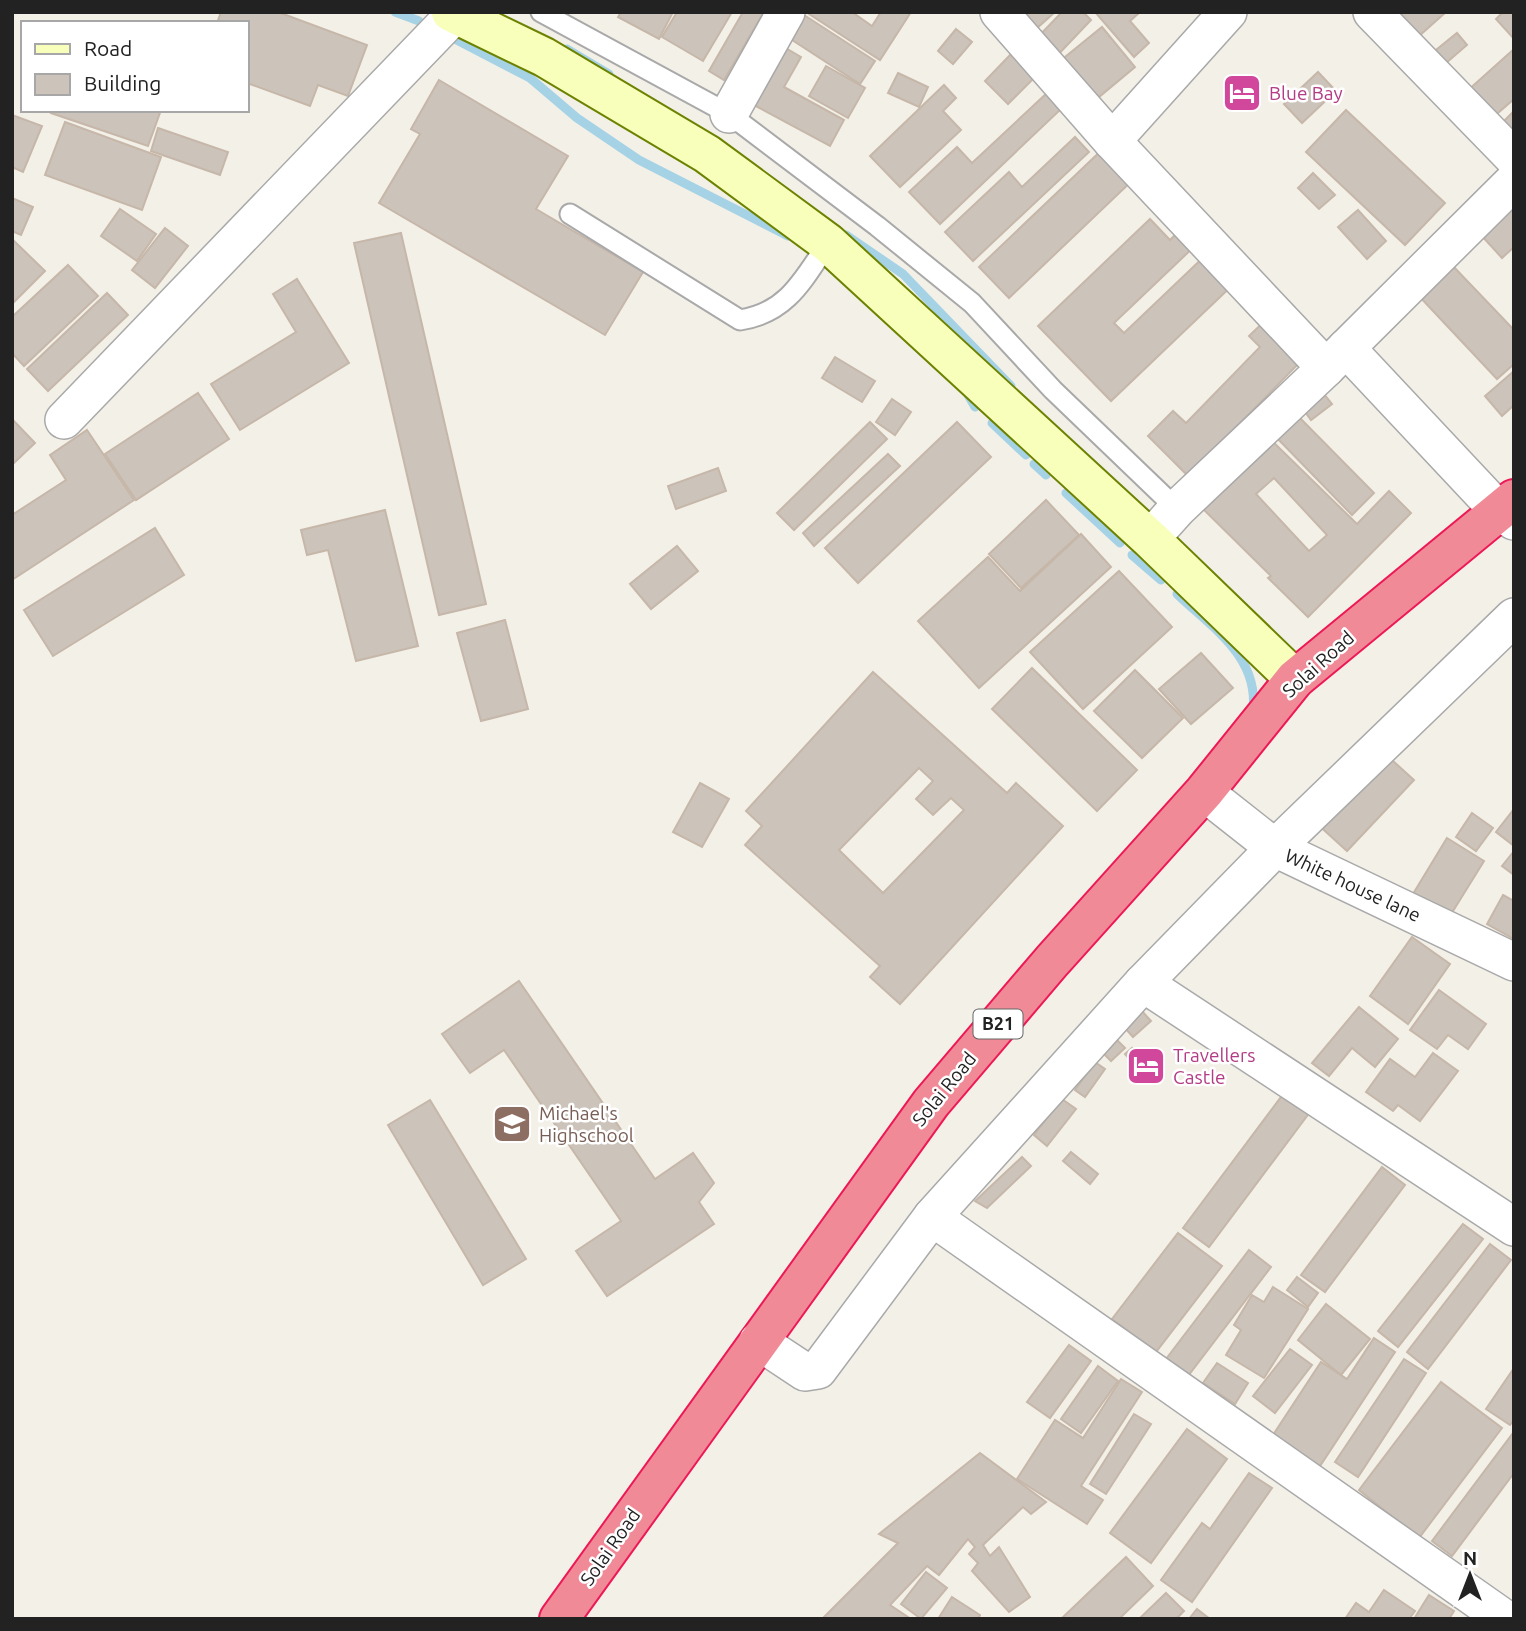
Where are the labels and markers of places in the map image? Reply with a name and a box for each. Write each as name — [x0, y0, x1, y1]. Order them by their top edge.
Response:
hotel icon: Blue Bay — [1221, 72, 1263, 114]
place label: Blue Bay — [1269, 82, 1343, 104]
place label: Travellers Castle — [1173, 1044, 1255, 1088]
hotel icon: Travellers Castle — [1125, 1045, 1167, 1087]
place label: Michael's Highschool — [539, 1102, 634, 1146]
school or university icon: Michael's Highschool — [491, 1103, 533, 1145]

